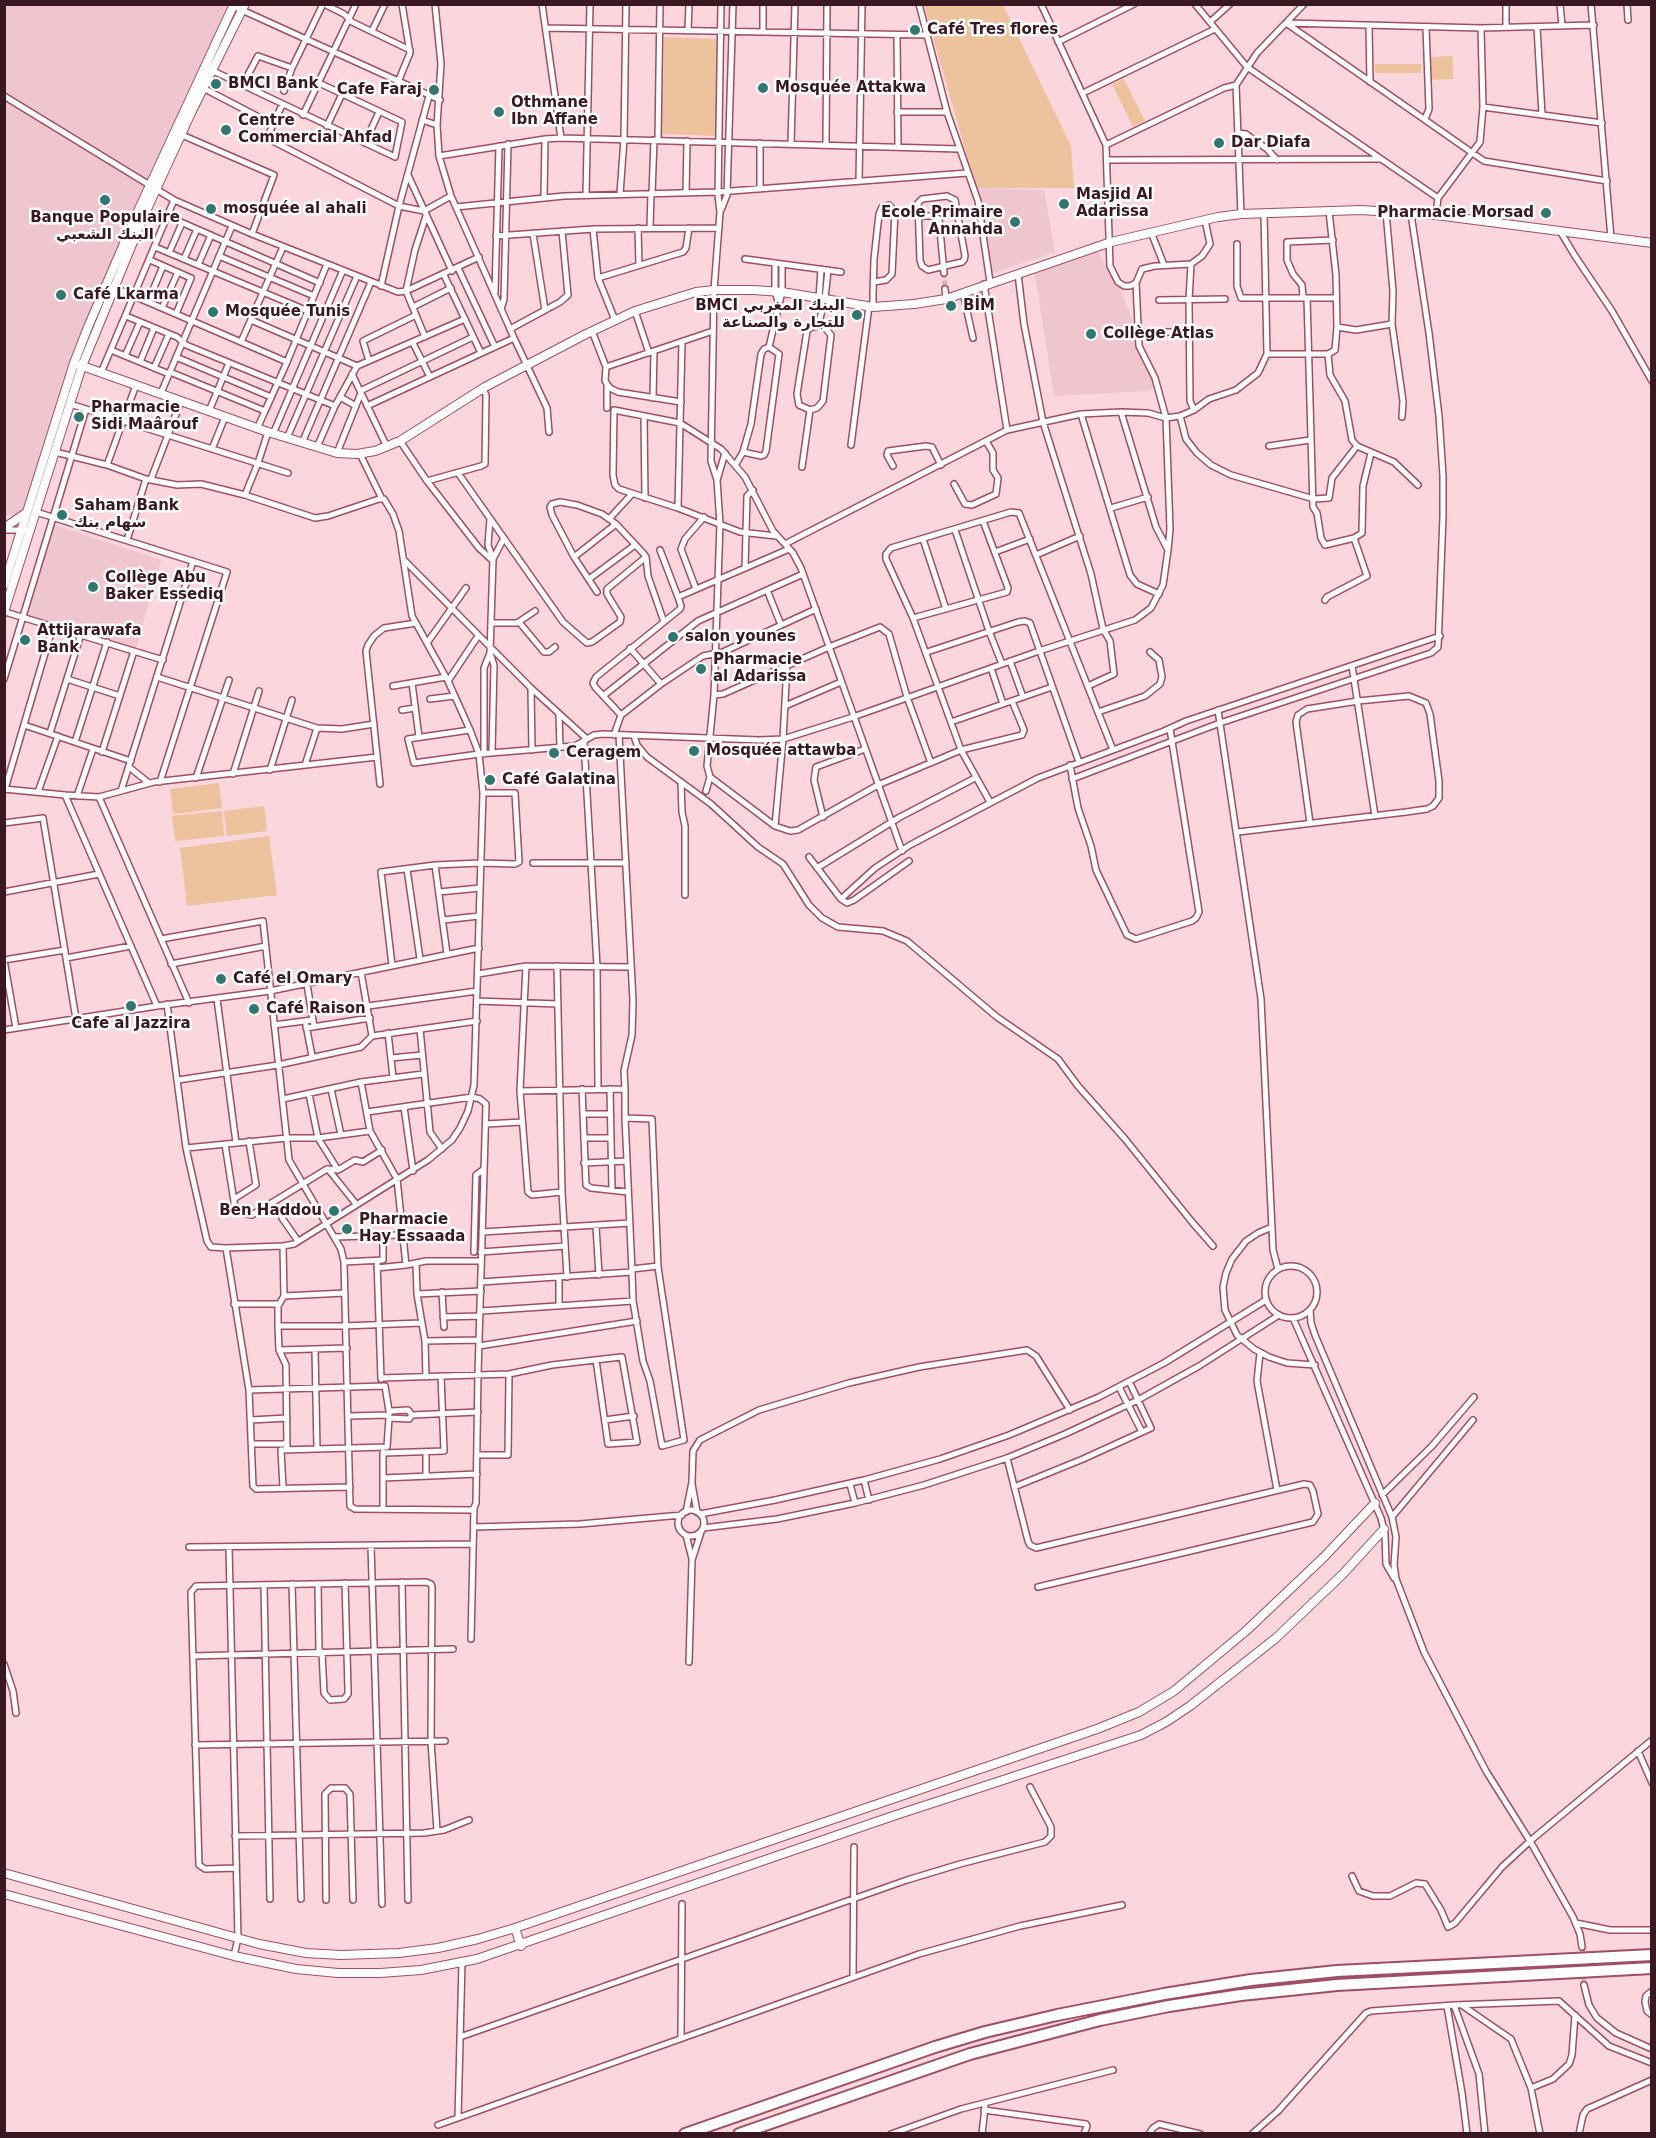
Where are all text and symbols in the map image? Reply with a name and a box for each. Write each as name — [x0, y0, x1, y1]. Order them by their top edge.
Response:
place label: Café Tres flores — [927, 21, 1058, 39]
marker: Café Tres flores — [908, 23, 922, 37]
place label: BMCI Bank — [228, 75, 318, 93]
marker: BMCI Bank — [209, 77, 223, 91]
place label: Mosquée Attakwa — [775, 79, 926, 97]
place label: Cafe Faraj — [337, 81, 422, 99]
marker: Mosquée Attakwa — [756, 81, 770, 95]
marker: Cafe Faraj — [427, 83, 441, 97]
place label: Othmane Ibn Affane — [511, 94, 598, 129]
marker: Othmane Ibn Affane — [492, 105, 506, 119]
place label: Centre Commercial Ahfad — [238, 112, 392, 147]
marker: Centre Commercial Ahfad — [219, 123, 233, 137]
place label: Dar Diafa — [1231, 134, 1311, 152]
marker: Dar Diafa — [1212, 136, 1226, 150]
place label: Masjid Al Adarissa — [1076, 186, 1153, 221]
marker: Banque Populaire البنك الشعبي — [98, 193, 112, 207]
marker: Masjid Al Adarissa — [1057, 197, 1071, 211]
place label: mosquée al ahali — [223, 200, 367, 218]
marker: mosquée al ahali — [204, 202, 218, 216]
place label: Ecole Primaire Annahda — [881, 204, 1003, 239]
place label: Pharmacie Morsad — [1377, 204, 1534, 222]
marker: Pharmacie Morsad — [1539, 206, 1553, 220]
place label: Banque Populaire البنك الشعبي — [30, 209, 180, 244]
marker: Ecole Primaire Annahda — [1008, 215, 1022, 229]
place label: Café Lkarma — [73, 286, 179, 304]
marker: Café Lkarma — [54, 288, 68, 302]
place label: BMCI البنك المغربي للتجارة والصناعة — [695, 297, 845, 332]
place label: BİM — [963, 297, 995, 315]
marker: BİM — [944, 299, 958, 313]
place label: Mosquée Tunis — [225, 303, 350, 321]
marker: Mosquée Tunis — [206, 305, 220, 319]
marker: BMCI البنك المغربي للتجارة والصناعة — [850, 308, 864, 322]
place label: Collège Atlas — [1103, 325, 1214, 343]
marker: Collège Atlas — [1084, 327, 1098, 341]
place label: Pharmacie Sidi Maârouf — [91, 399, 198, 434]
marker: Pharmacie Sidi Maârouf — [72, 410, 86, 424]
place label: Saham Bank سهام بنك — [74, 497, 179, 532]
marker: Saham Bank سهام بنك — [55, 508, 69, 522]
place label: Collège Abu Baker Essediq — [105, 569, 224, 604]
marker: Collège Abu Baker Essediq — [86, 580, 100, 594]
place label: Attijarawafa Bank — [37, 622, 142, 657]
place label: salon younes — [685, 628, 796, 646]
marker: salon younes — [666, 630, 680, 644]
marker: Attijarawafa Bank — [18, 633, 32, 647]
place label: Pharmacie al Adarissa — [713, 651, 806, 686]
marker: Pharmacie al Adarissa — [694, 662, 708, 676]
place label: Mosquée attawba — [706, 742, 856, 760]
place label: Ceragem — [566, 744, 641, 762]
marker: Mosquée attawba — [687, 744, 701, 758]
marker: Ceragem — [547, 746, 561, 760]
place label: Café Galatina — [502, 771, 616, 789]
marker: Café Galatina — [483, 773, 497, 787]
place label: Café el Omary — [233, 970, 352, 988]
marker: Café el Omary — [214, 972, 228, 986]
marker: Cafe al Jazzira — [124, 999, 138, 1013]
place label: Café Raison — [266, 1000, 366, 1018]
marker: Café Raison — [247, 1002, 261, 1016]
place label: Cafe al Jazzira — [71, 1015, 191, 1033]
place label: Ben Haddou — [219, 1202, 322, 1220]
marker: Ben Haddou — [327, 1204, 341, 1218]
place label: Pharmacie Hay Essaada — [359, 1211, 465, 1246]
marker: Pharmacie Hay Essaada — [340, 1222, 354, 1236]

